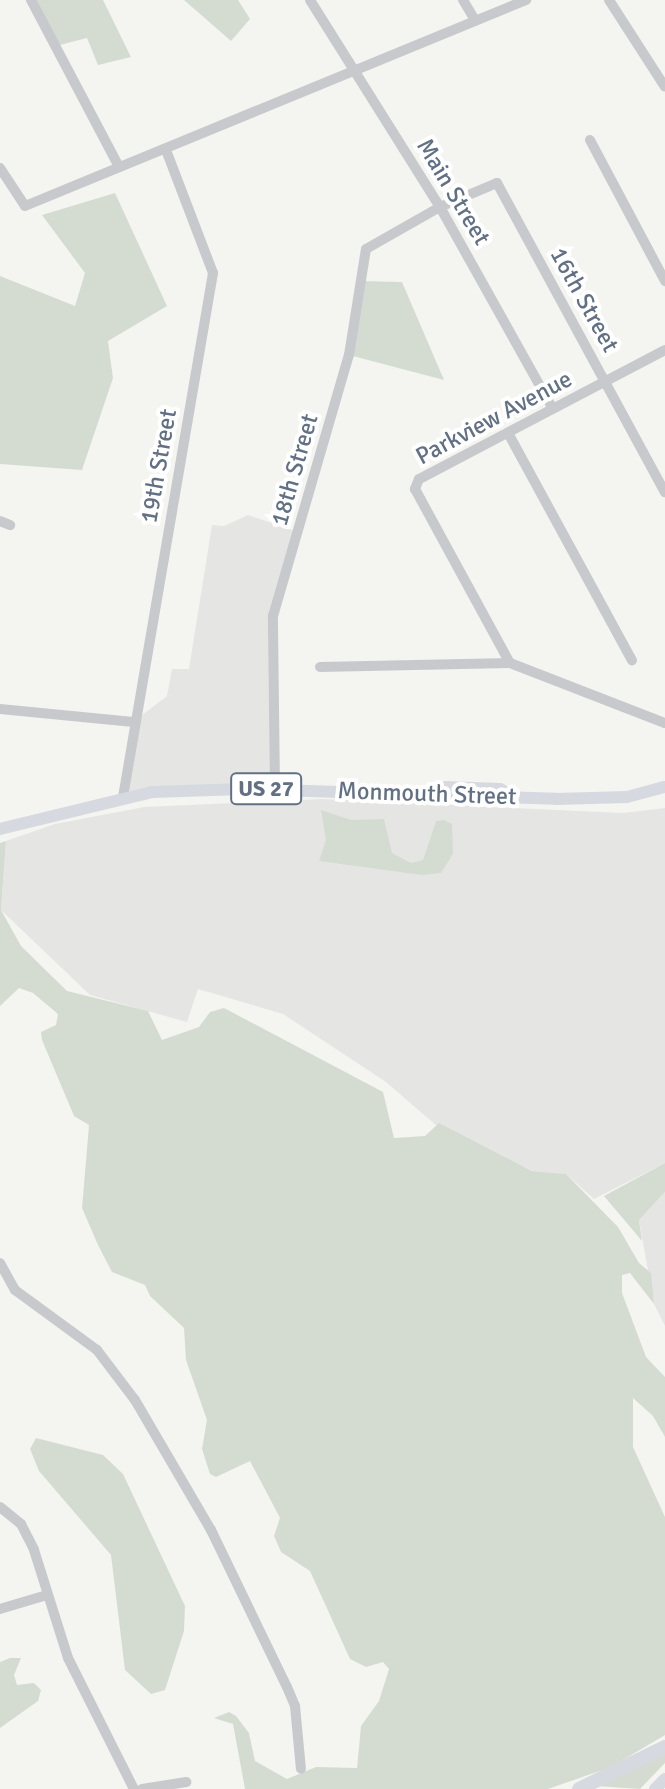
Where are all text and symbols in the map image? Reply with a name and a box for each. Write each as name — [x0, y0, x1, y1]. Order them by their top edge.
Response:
street label: Main Street — [410, 134, 496, 250]
street label: 16th Street — [543, 243, 625, 357]
street label: Parkview Avenue — [411, 365, 577, 471]
street label: 19th Street — [135, 407, 183, 525]
street label: 18th Street — [265, 411, 325, 529]
road number: US 27 — [230, 771, 302, 807]
street label: Monmouth Street — [337, 776, 517, 812]

